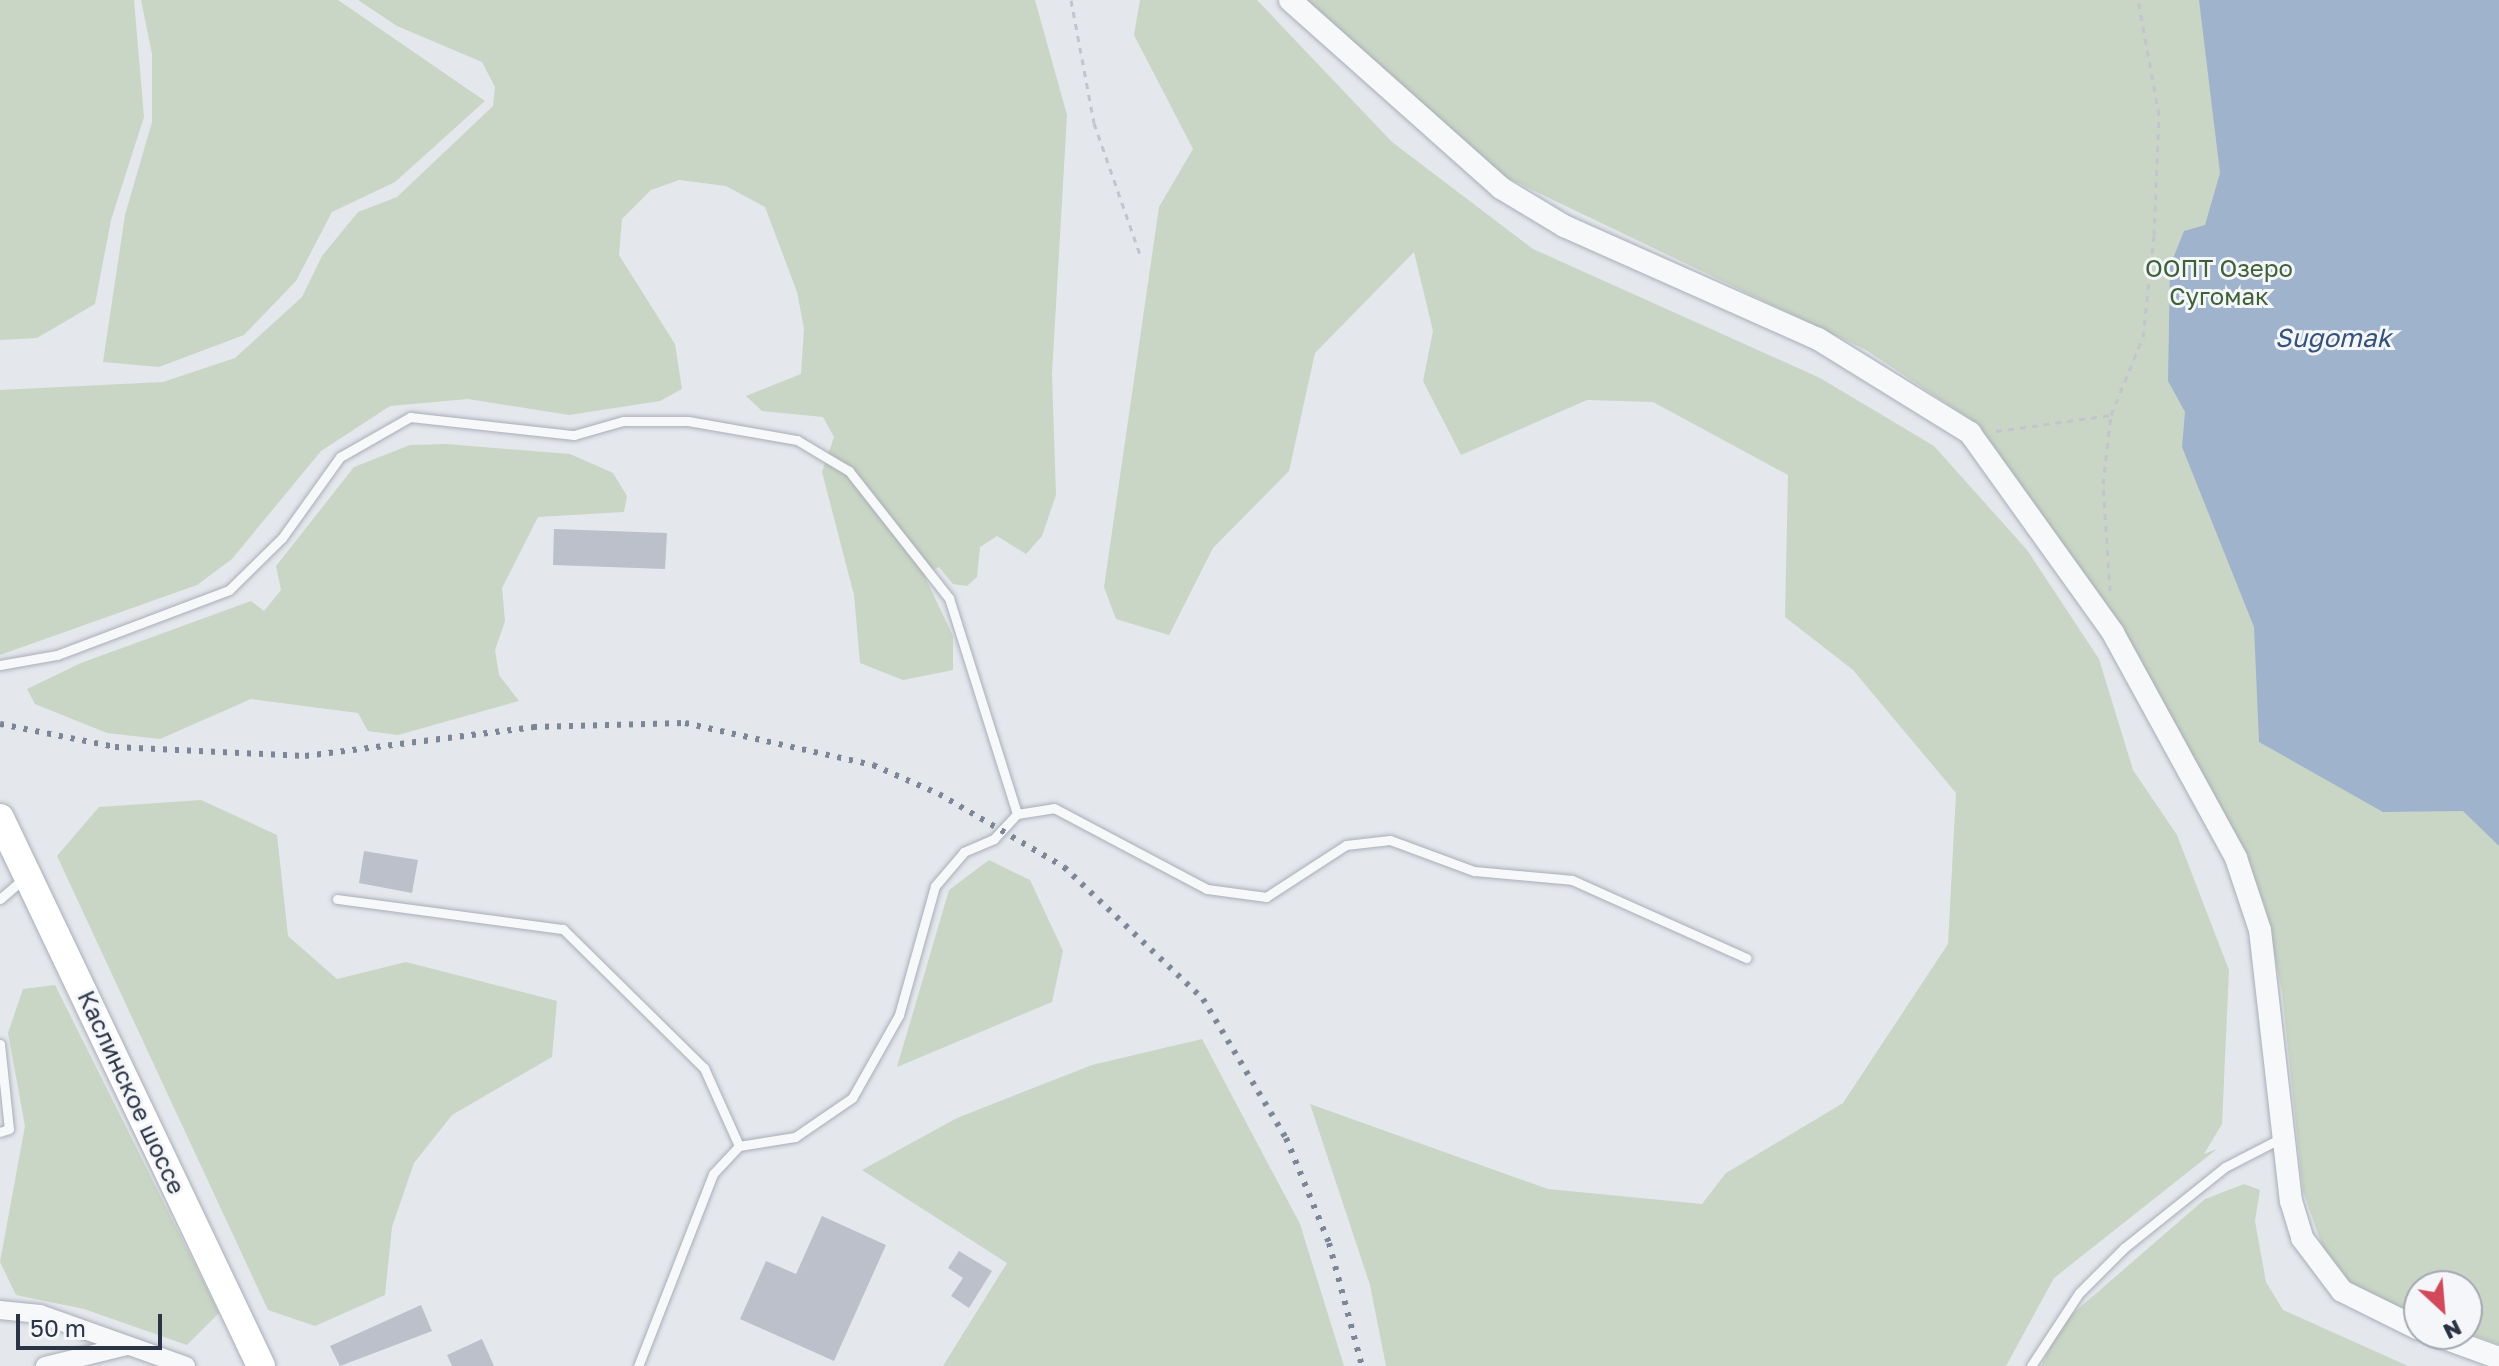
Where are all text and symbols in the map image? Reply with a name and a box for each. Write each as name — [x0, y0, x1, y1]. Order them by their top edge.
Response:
park label: ООПТ Озеро Сугомак — [2145, 254, 2293, 310]
water label: Sugomak — [2275, 322, 2391, 354]
street label: Каслинское шоссе — [72, 986, 192, 1198]
north arrow — [2403, 1270, 2483, 1350]
scale bar — [20, 1298, 166, 1348]
text: 50 m — [30, 1313, 86, 1342]
text: N — [2439, 1314, 2466, 1346]

